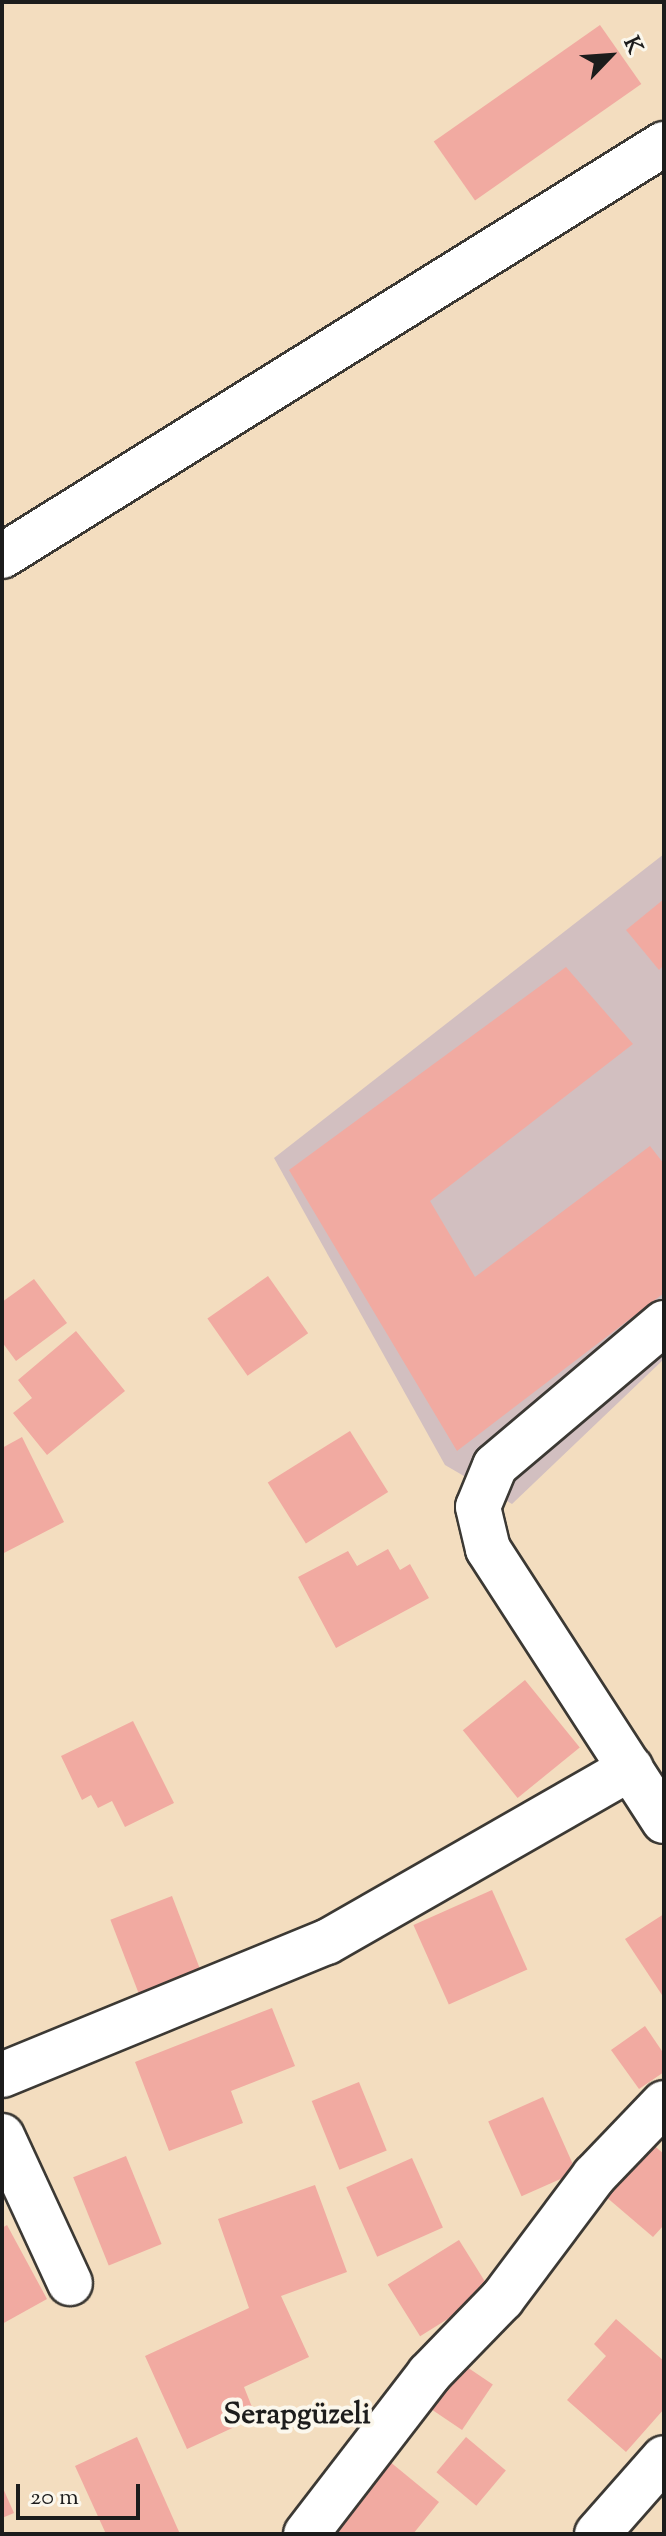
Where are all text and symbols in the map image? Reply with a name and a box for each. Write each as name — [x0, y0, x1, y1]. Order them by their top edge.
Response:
north arrow — [570, 16, 650, 96]
text: K — [614, 32, 650, 60]
district label: Serapgüzeli — [223, 2398, 371, 2434]
scale bar — [20, 2468, 144, 2518]
text: 20 m — [30, 2481, 79, 2515]

